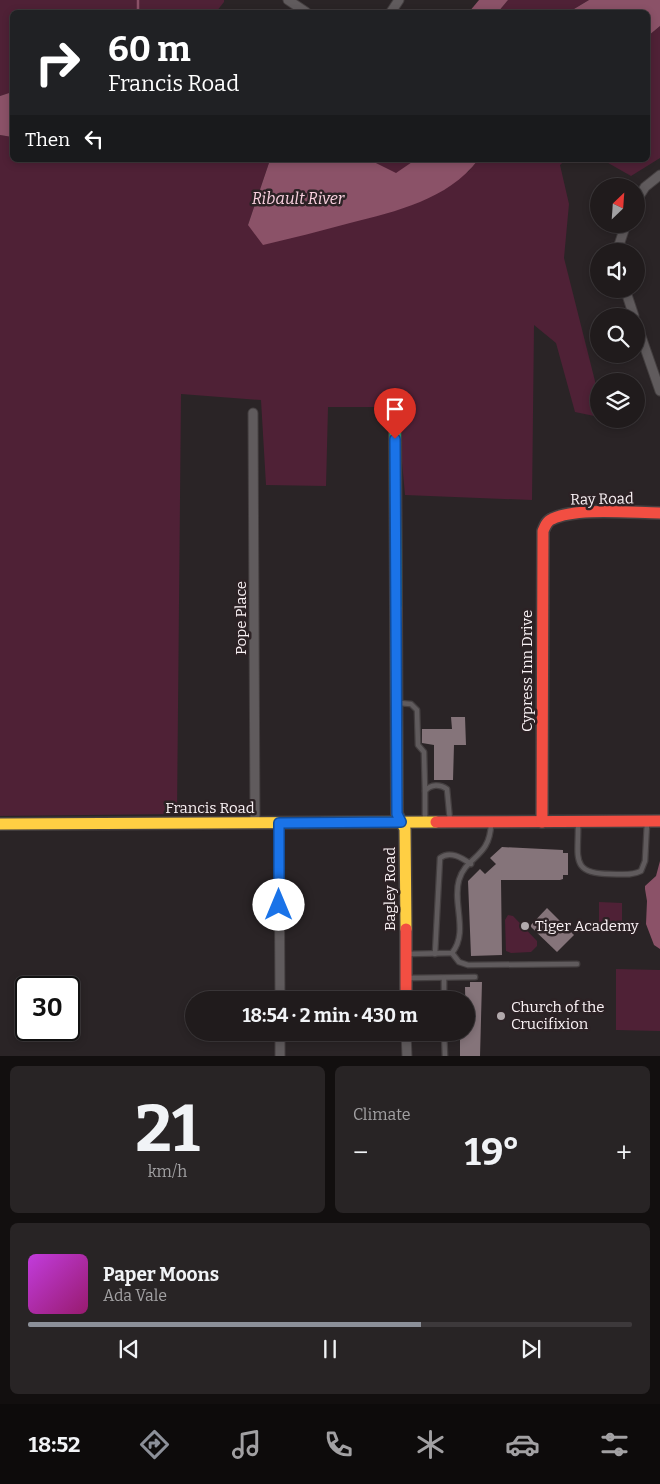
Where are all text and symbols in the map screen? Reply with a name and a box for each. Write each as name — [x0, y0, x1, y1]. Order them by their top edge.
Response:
text: 60 m — [108, 28, 191, 70]
icon: right — [25, 30, 90, 95]
text: Francis Road — [108, 70, 239, 97]
icon: left — [80, 125, 108, 153]
text: Then — [25, 128, 70, 151]
north arrow — [590, 178, 645, 232]
map controls — [590, 178, 645, 428]
water label: Ribault River — [252, 189, 346, 208]
button: sound — [590, 243, 645, 298]
button: search — [590, 308, 645, 363]
button: layers — [590, 373, 645, 428]
pin — [374, 388, 416, 439]
icon: arrive — [381, 395, 409, 423]
street label: Ray Road — [570, 489, 634, 509]
street label: Pope Place — [232, 581, 250, 655]
street label: Cypress Inn Drive — [518, 610, 536, 732]
street label: Francis Road — [165, 799, 255, 817]
street label: Bagley Road — [381, 847, 399, 931]
position arrow — [252, 878, 304, 930]
place label: Tiger Academy — [535, 917, 639, 935]
marker: Tiger Academy — [519, 920, 531, 932]
speed limit sign: 30 — [15, 976, 80, 1041]
place label: Church of the Crucifixion — [511, 998, 605, 1033]
text: 18:54 · 2 min · 430 m — [242, 1004, 418, 1027]
marker: Church of the Crucifixion — [495, 1010, 507, 1022]
text: 21 — [135, 1090, 200, 1168]
text: Climate — [353, 1105, 411, 1124]
text: 19° — [465, 1129, 520, 1175]
text: − — [353, 1136, 368, 1169]
text: + — [616, 1136, 632, 1169]
text: km/h — [148, 1162, 187, 1181]
text: Paper Moons — [103, 1263, 219, 1286]
text: Ada Vale — [103, 1286, 167, 1305]
icon: previous — [115, 1335, 143, 1363]
icon: pause — [316, 1335, 344, 1363]
icon: next — [517, 1335, 545, 1363]
icon: directions — [137, 1427, 172, 1462]
icon: music — [229, 1427, 264, 1462]
icon: phone — [321, 1427, 356, 1462]
icon: climate — [413, 1427, 448, 1462]
icon: car — [505, 1427, 540, 1462]
icon: filters — [597, 1427, 632, 1462]
text: 18:52 — [28, 1431, 80, 1458]

